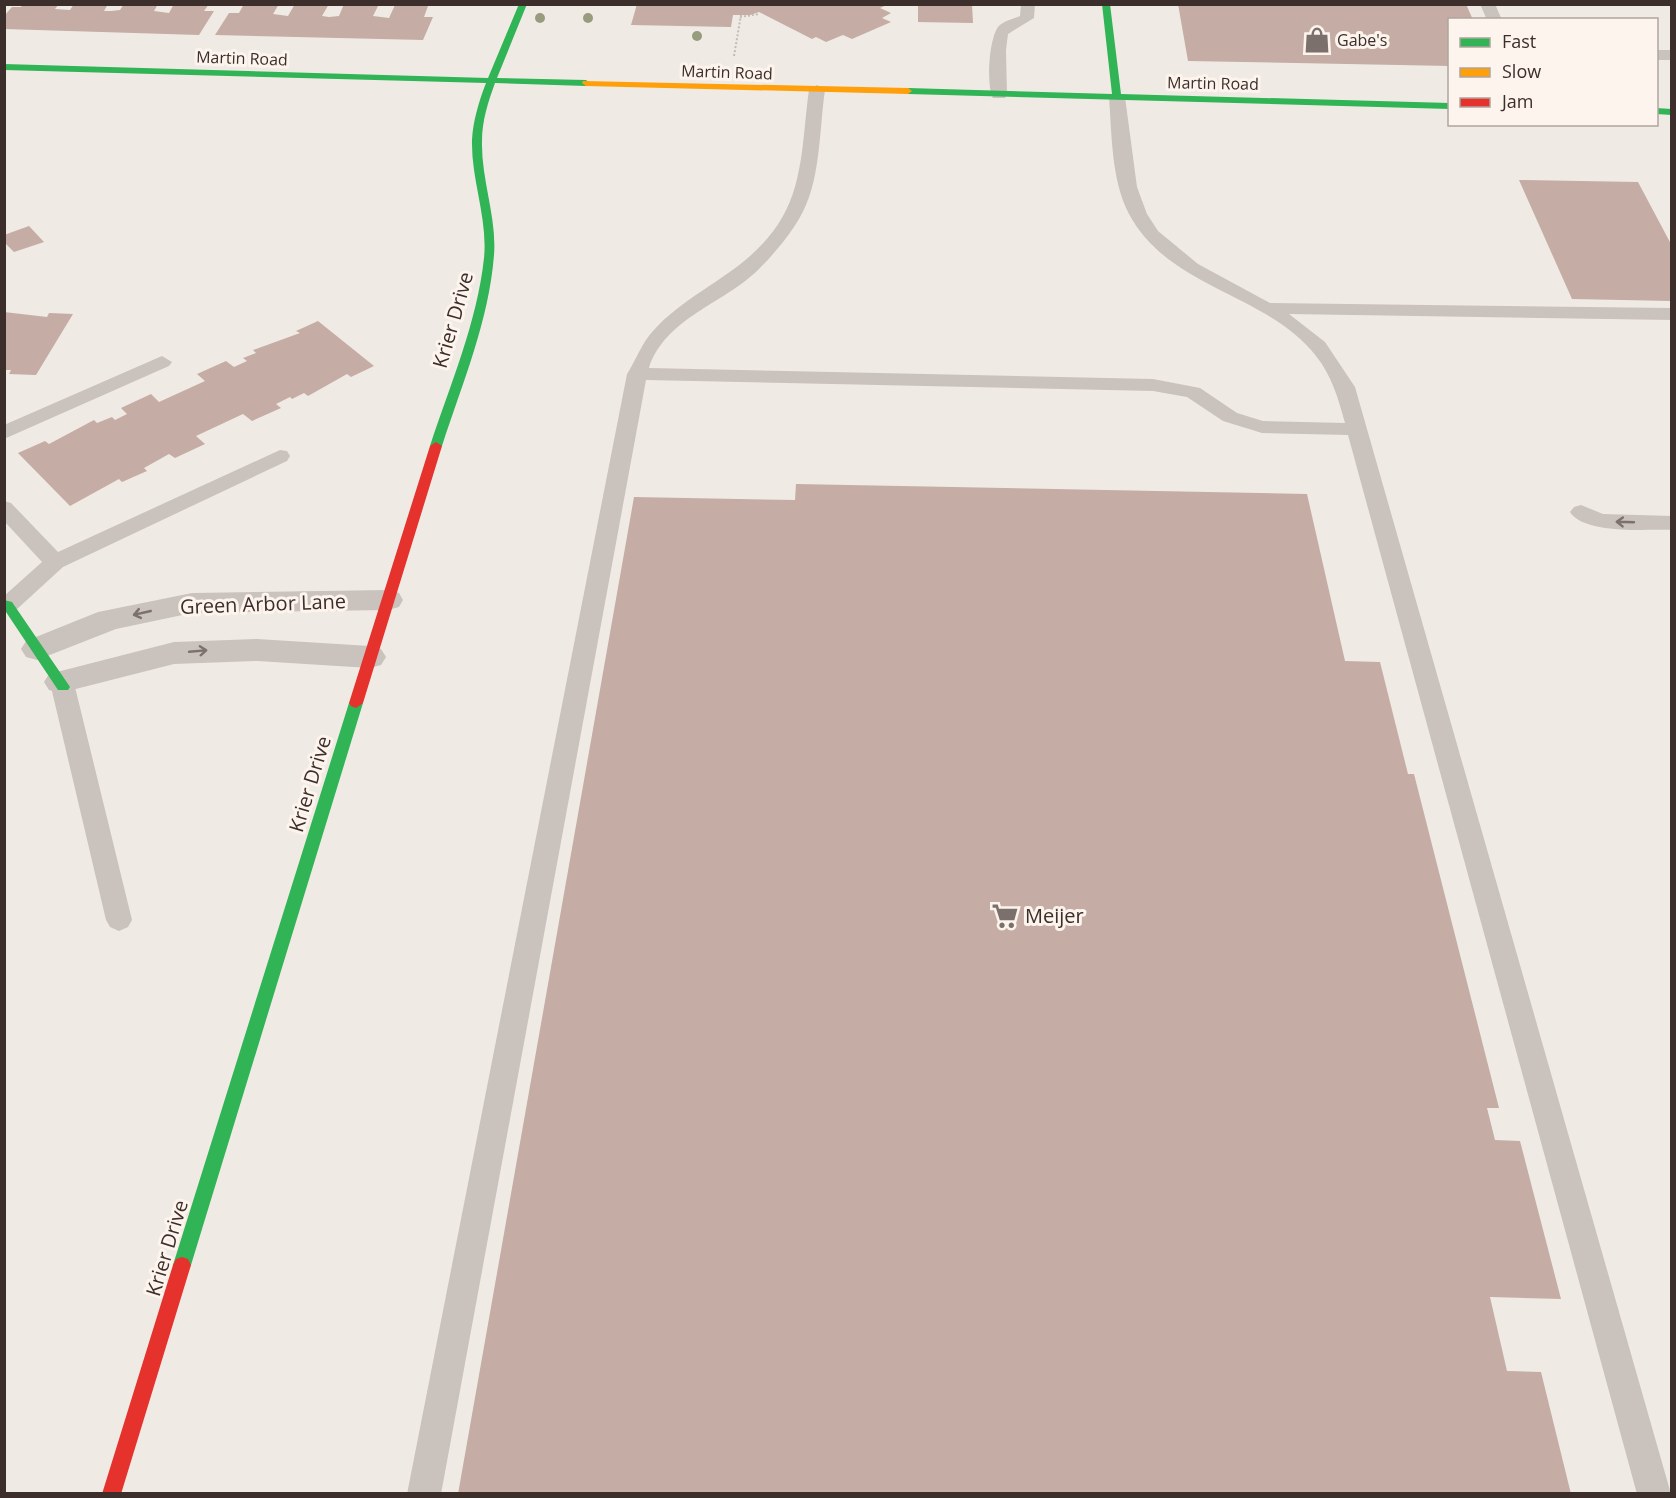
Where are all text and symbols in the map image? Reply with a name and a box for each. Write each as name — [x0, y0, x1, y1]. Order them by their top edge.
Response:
legend — [1448, 18, 1658, 126]
shop icon: Gabe's — [1302, 25, 1332, 55]
place label: Gabe's — [1337, 29, 1387, 51]
text: Fast — [1502, 29, 1536, 53]
street label: Martin Road — [196, 45, 288, 71]
street label: Martin Road — [681, 59, 773, 85]
text: Slow — [1502, 59, 1541, 83]
street label: Martin Road — [1167, 71, 1259, 95]
text: Jam — [1500, 89, 1534, 113]
street label: Krier Drive — [426, 269, 479, 371]
one-way arrow — [1616, 516, 1636, 527]
street label: Green Arbor Lane — [179, 587, 346, 620]
one-way arrow — [132, 607, 151, 619]
one-way arrow — [188, 645, 208, 656]
street label: Krier Drive — [282, 733, 337, 835]
supermarket icon: Meijer — [990, 901, 1020, 931]
place label: Meijer — [1025, 902, 1084, 929]
street label: Krier Drive — [139, 1197, 194, 1299]

